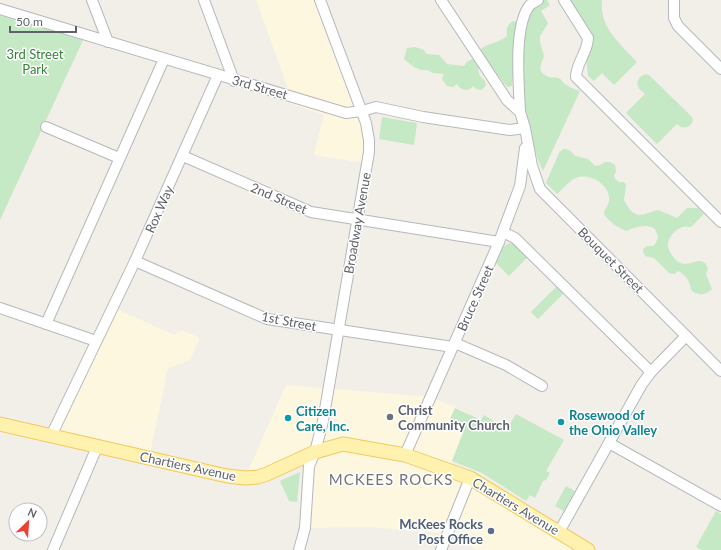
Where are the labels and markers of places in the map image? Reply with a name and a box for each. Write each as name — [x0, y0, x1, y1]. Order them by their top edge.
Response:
place label: Christ Community Church — [398, 402, 510, 433]
place label: Citizen Care, Inc. — [296, 403, 349, 434]
place label: Rosewood of the Ohio Valley — [569, 407, 657, 438]
marker: Christ Community Church — [385, 412, 395, 422]
marker: Citizen Care, Inc. — [283, 413, 293, 423]
marker: Rosewood of the Ohio Valley — [556, 417, 566, 427]
place label: McKees Rocks Post Office — [399, 516, 483, 547]
marker: McKees Rocks Post Office — [486, 526, 496, 536]

